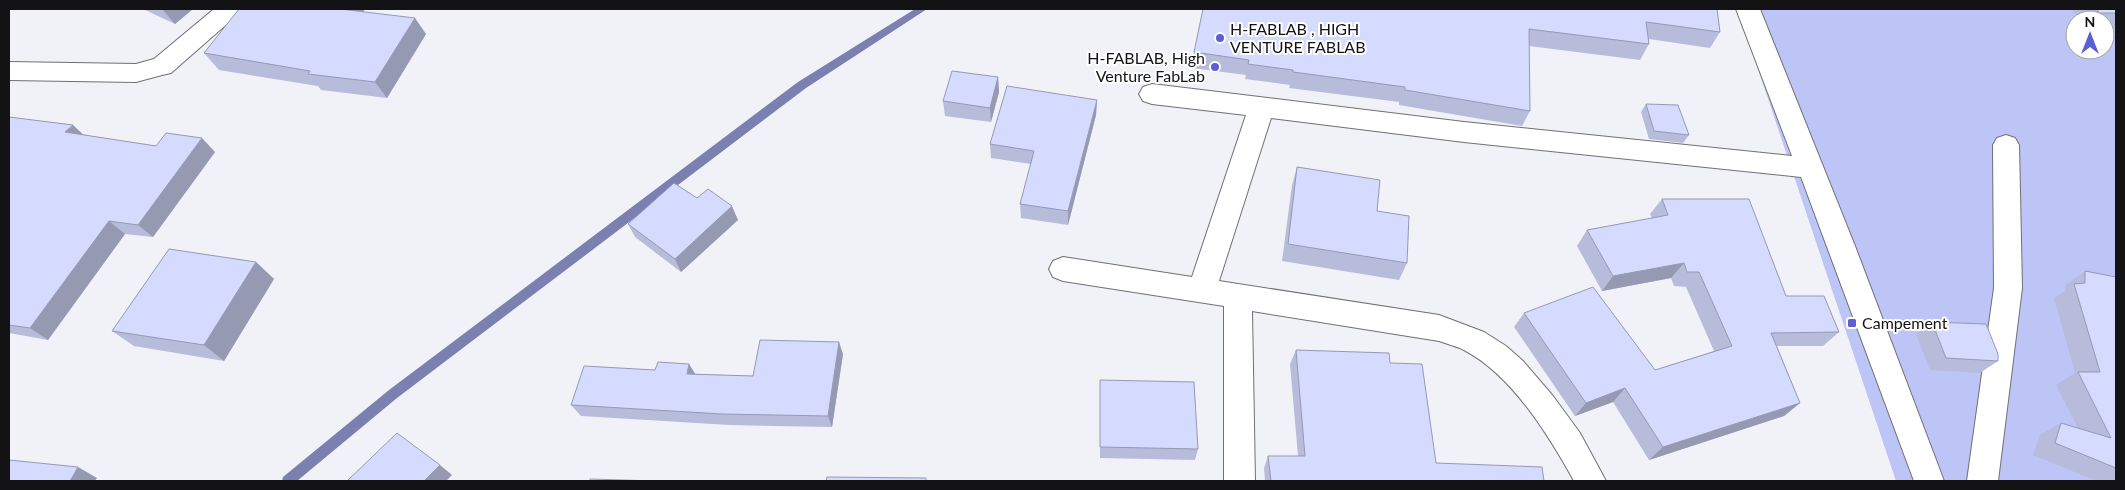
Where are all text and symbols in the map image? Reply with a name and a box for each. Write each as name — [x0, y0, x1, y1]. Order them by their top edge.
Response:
north arrow — [2065, 10, 2115, 60]
text: N — [2085, 13, 2095, 30]
place label: H-FABLAB , HIGH VENTURE FABLAB — [1230, 19, 1366, 56]
marker: H-FABLAB , HIGH VENTURE FABLAB — [1214, 32, 1226, 44]
place label: H-FABLAB, High Venture FabLab — [1087, 48, 1205, 85]
marker: H-FABLAB, High Venture FabLab — [1209, 61, 1221, 73]
place label: Campement — [1862, 313, 1948, 332]
marker: Campement — [1846, 317, 1858, 329]

